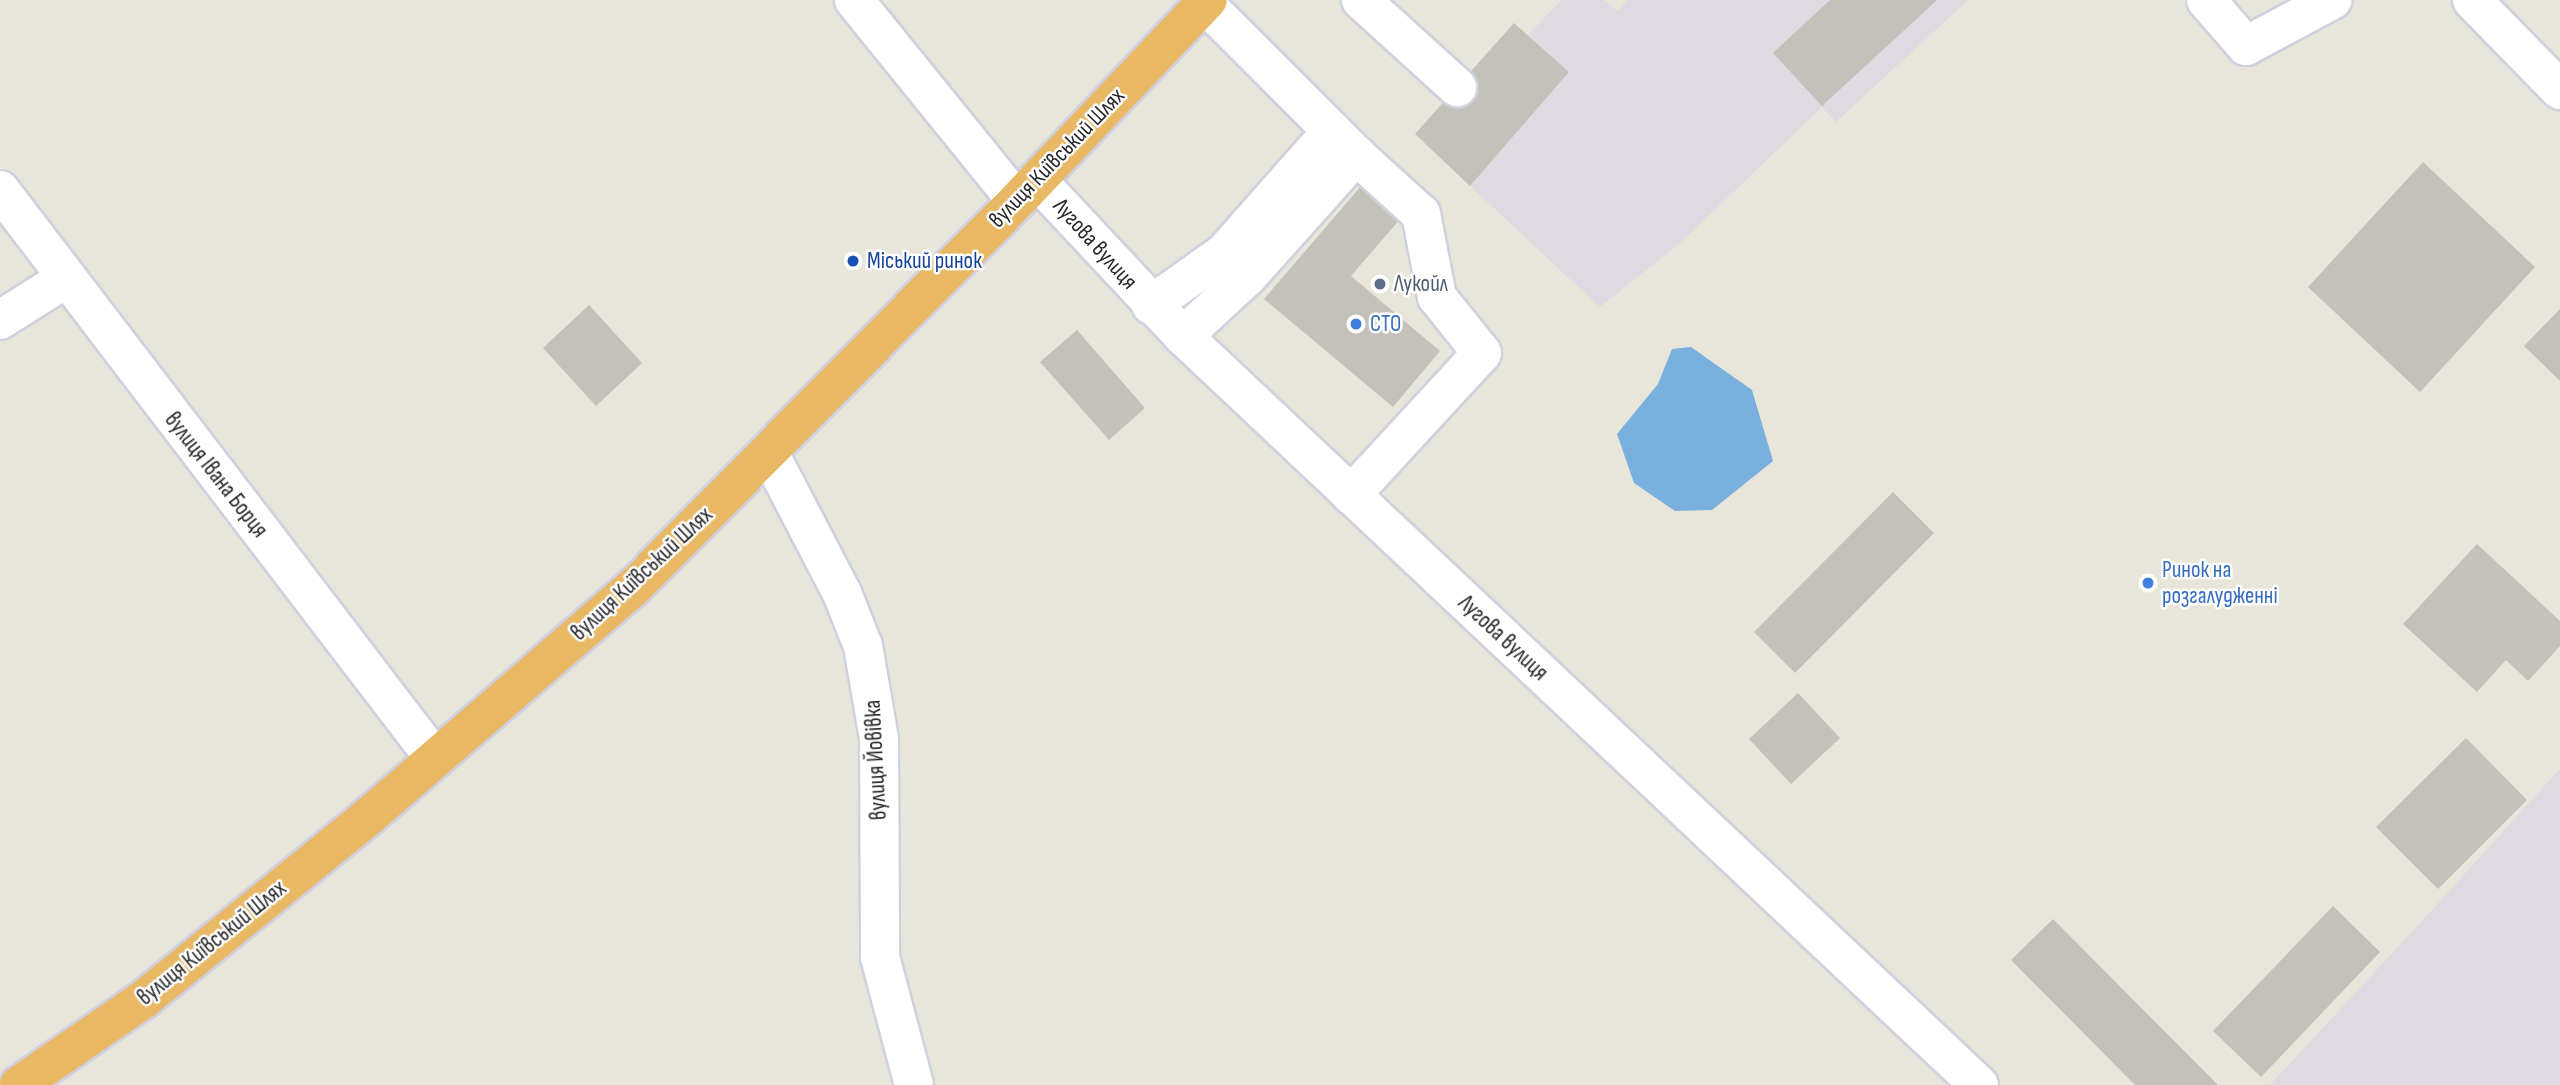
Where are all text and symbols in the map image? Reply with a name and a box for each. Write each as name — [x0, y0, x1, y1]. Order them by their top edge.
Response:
street label: вулиця Київський Шлях — [983, 82, 1131, 234]
street label: Лугова вулиця — [1047, 193, 1143, 295]
place label: Міський ринок — [867, 247, 982, 275]
marker: Міський ринок — [845, 253, 861, 269]
place label: Лукойл — [1394, 270, 1448, 298]
marker: Лукойл — [1372, 276, 1388, 292]
place label: СТО — [1370, 310, 1401, 338]
marker: СТО — [1348, 316, 1364, 332]
street label: вулиця Івана Борця — [159, 407, 273, 543]
street label: вулиця Київський Шлях — [566, 501, 718, 647]
place label: Ринок на розгалудженні — [2162, 556, 2278, 610]
marker: Ринок на розгалудженні — [2140, 575, 2156, 591]
street label: Лугова вулиця — [1452, 589, 1554, 687]
street label: вулиця Йовівка — [859, 699, 893, 821]
street label: вулиця Київський Шлях — [132, 875, 292, 1011]

